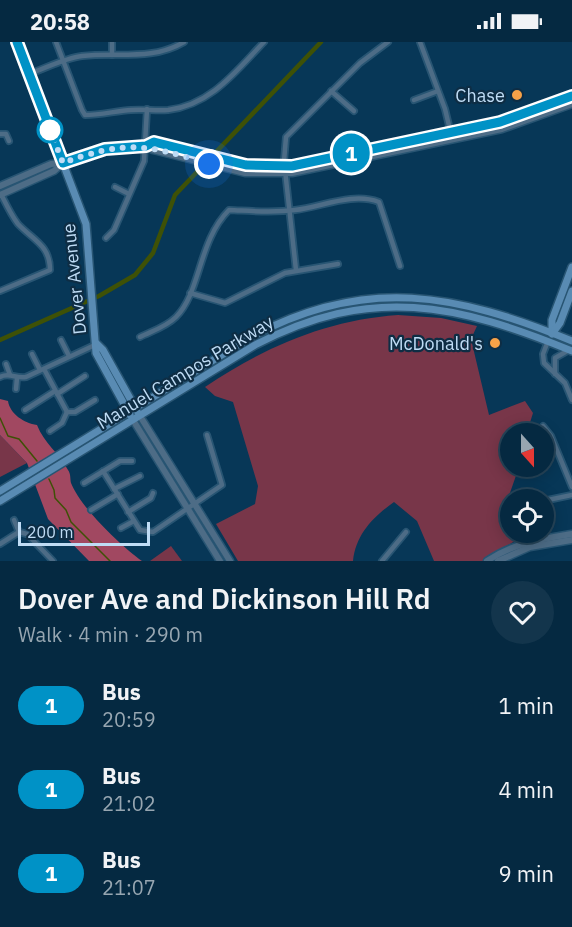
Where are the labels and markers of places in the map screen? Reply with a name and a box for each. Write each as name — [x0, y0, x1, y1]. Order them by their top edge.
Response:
place label: Chase — [455, 84, 505, 107]
marker: Chase — [510, 88, 524, 102]
unlabelled marker — [37, 117, 63, 143]
place label: McDonald's — [389, 332, 483, 355]
marker: McDonald's — [488, 336, 502, 350]

